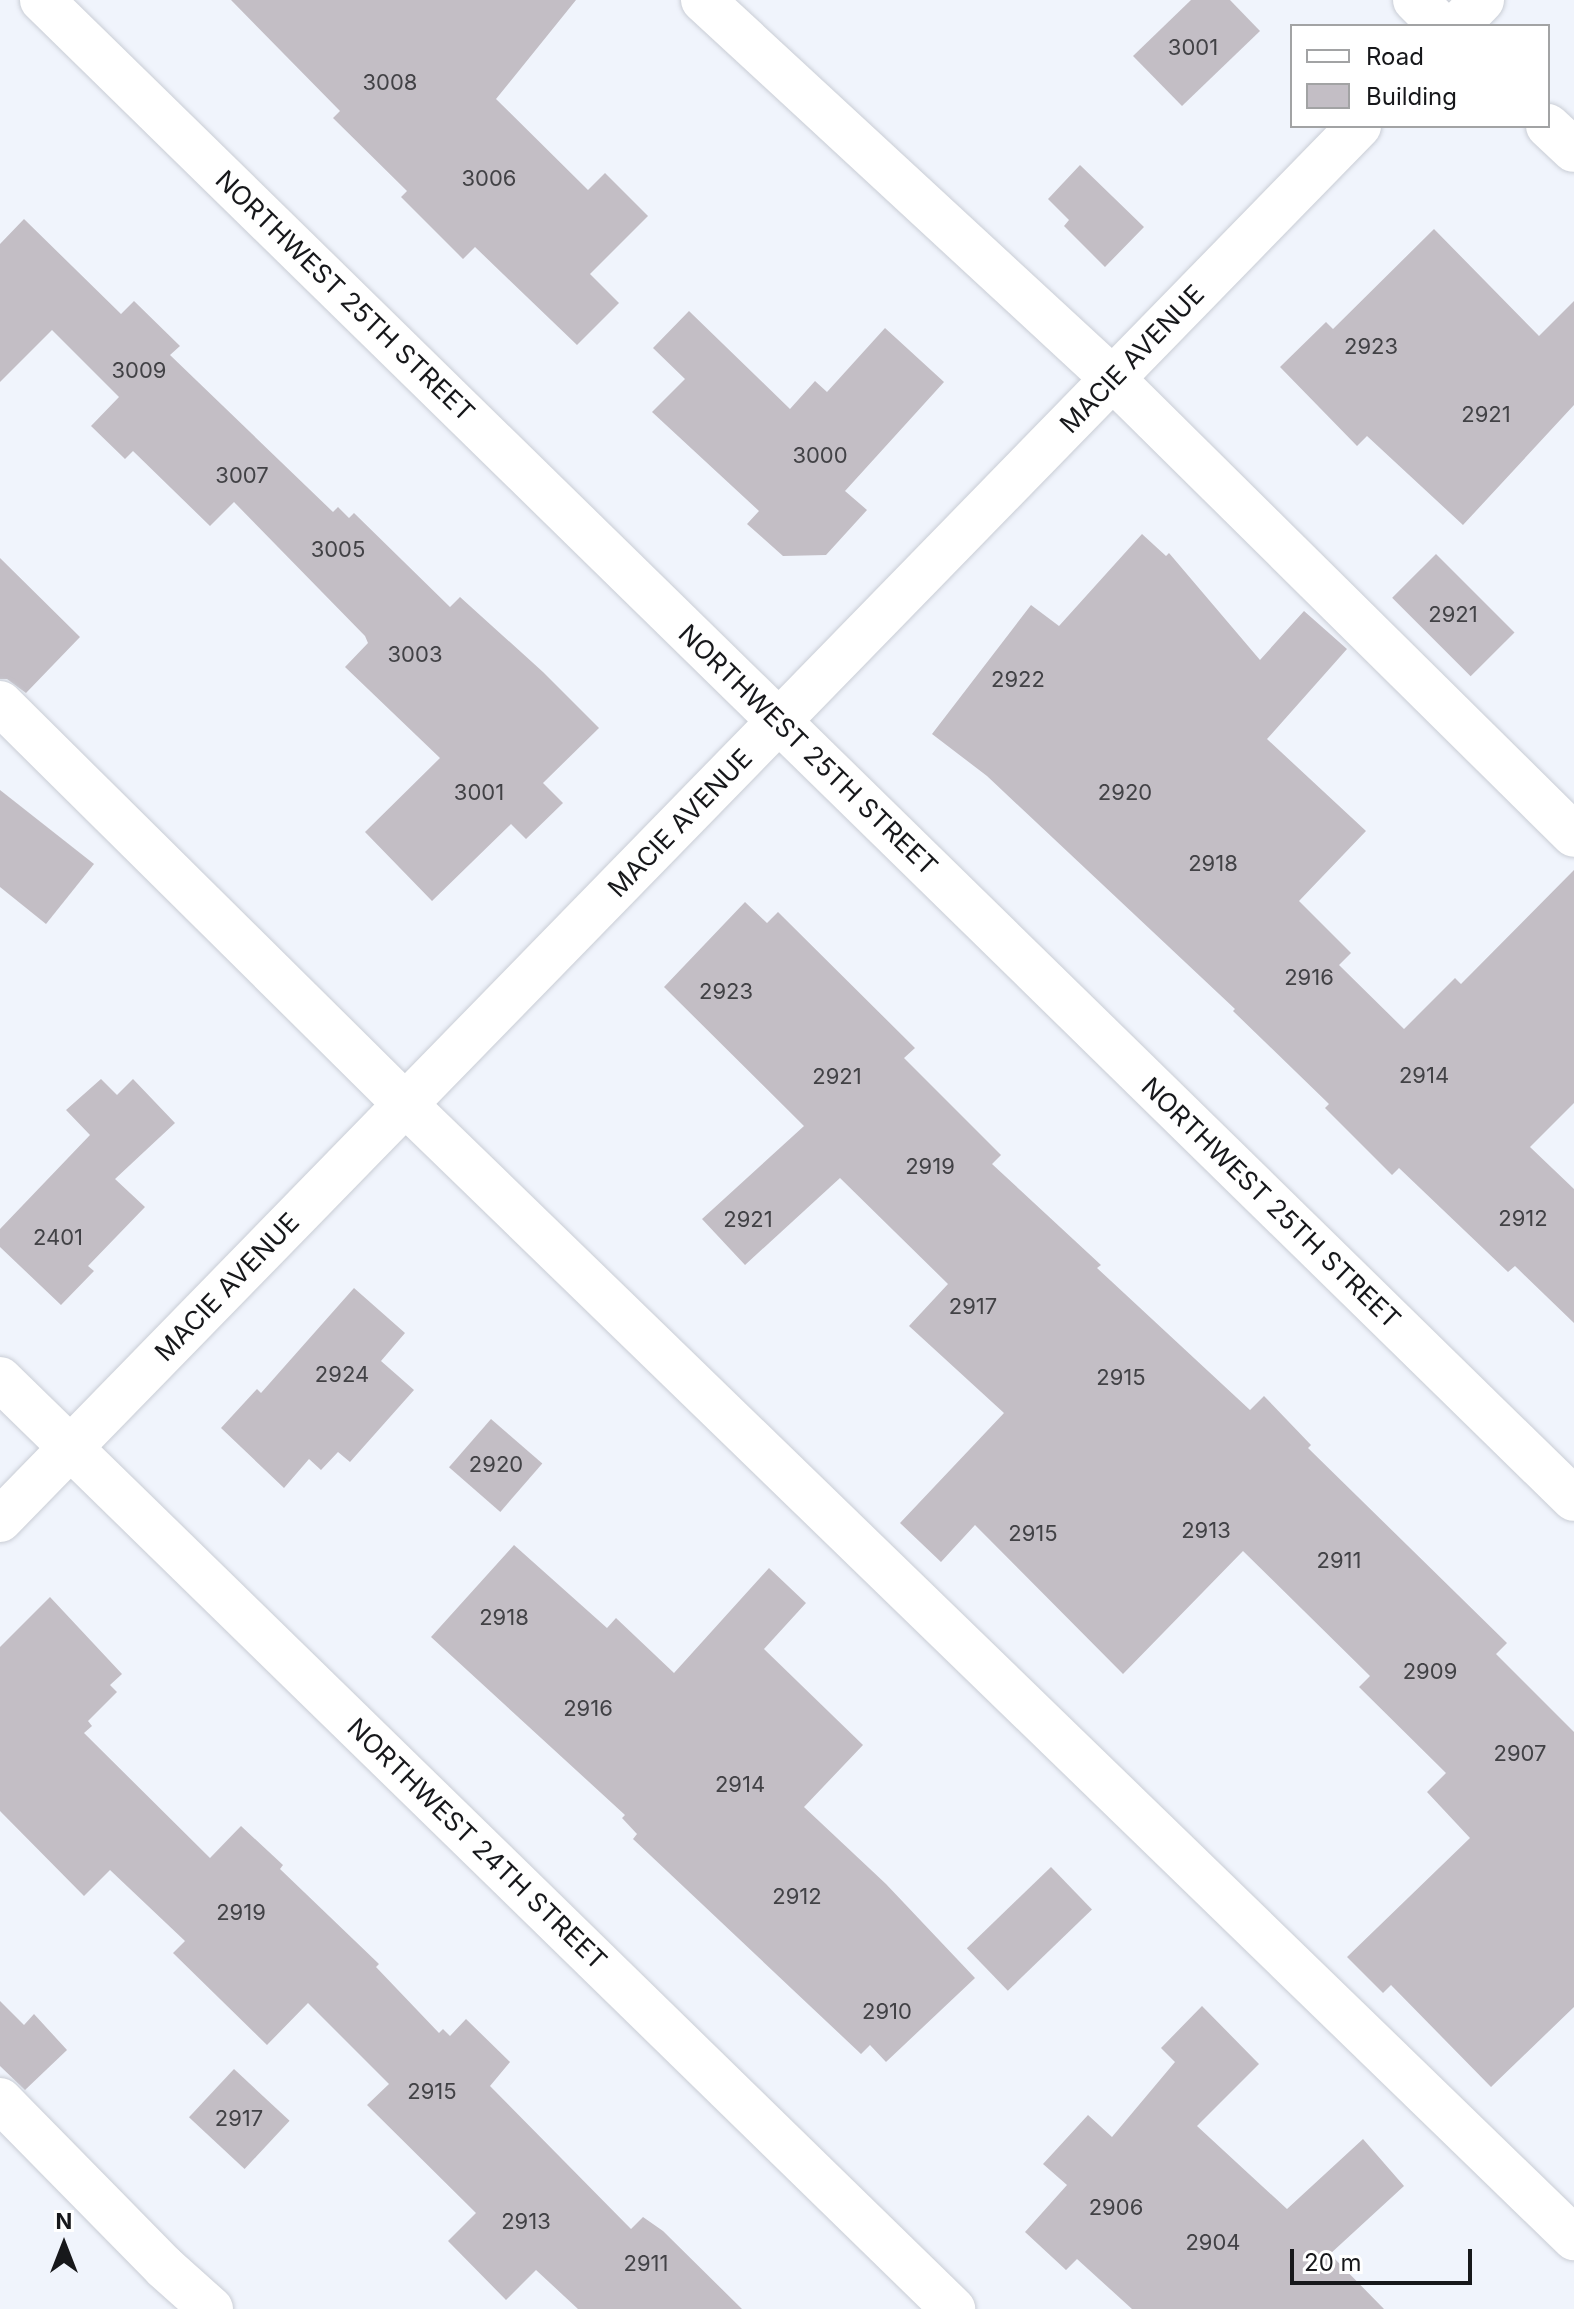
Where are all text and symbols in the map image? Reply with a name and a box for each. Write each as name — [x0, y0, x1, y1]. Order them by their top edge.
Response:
legend — [1290, 24, 1550, 128]
house number: 3001 — [1168, 35, 1218, 61]
text: Road — [1366, 42, 1424, 71]
house number: 3008 — [363, 70, 417, 96]
text: Building — [1366, 82, 1457, 111]
street label: NORTHWEST 25TH STREET — [209, 164, 481, 428]
house number: 3006 — [462, 166, 516, 192]
street label: MACIE AVENUE — [1053, 278, 1211, 440]
house number: 2923 — [1344, 334, 1398, 360]
house number: 3009 — [112, 358, 166, 384]
house number: 2921 — [1461, 402, 1511, 428]
house number: 3000 — [792, 443, 848, 469]
house number: 3007 — [215, 463, 269, 489]
house number: 3005 — [311, 537, 365, 563]
house number: 2921 — [1428, 602, 1478, 628]
street label: NORTHWEST 25TH STREET — [672, 618, 944, 882]
house number: 3003 — [388, 642, 442, 668]
house number: 2922 — [991, 667, 1045, 693]
street label: MACIE AVENUE — [601, 742, 759, 904]
house number: 3001 — [454, 780, 504, 806]
house number: 2920 — [1098, 780, 1152, 806]
house number: 2918 — [1188, 851, 1238, 877]
house number: 2916 — [1284, 965, 1334, 991]
house number: 2923 — [699, 979, 753, 1005]
house number: 2914 — [1399, 1063, 1449, 1089]
house number: 2921 — [812, 1064, 862, 1090]
street label: NORTHWEST 25TH STREET — [1135, 1071, 1407, 1335]
house number: 2919 — [905, 1154, 955, 1180]
street label: MACIE AVENUE — [148, 1206, 306, 1368]
house number: 2912 — [1498, 1206, 1548, 1232]
house number: 2921 — [723, 1207, 773, 1233]
house number: 2401 — [33, 1225, 83, 1251]
house number: 2917 — [949, 1294, 997, 1320]
house number: 2924 — [315, 1362, 369, 1388]
house number: 2915 — [1096, 1365, 1146, 1391]
house number: 2920 — [469, 1452, 523, 1478]
house number: 2913 — [1181, 1518, 1231, 1544]
house number: 2915 — [1008, 1521, 1058, 1547]
house number: 2911 — [1317, 1548, 1361, 1574]
house number: 2918 — [479, 1605, 529, 1631]
house number: 2909 — [1403, 1659, 1457, 1685]
house number: 2916 — [563, 1696, 613, 1722]
street label: NORTHWEST 24TH STREET — [341, 1712, 613, 1976]
house number: 2907 — [1494, 1741, 1546, 1767]
house number: 2914 — [715, 1772, 765, 1798]
house number: 2912 — [772, 1884, 822, 1910]
house number: 2919 — [216, 1900, 266, 1926]
house number: 2910 — [862, 1999, 912, 2025]
house number: 2915 — [407, 2079, 457, 2105]
house number: 2917 — [215, 2106, 263, 2132]
house number: 2906 — [1089, 2195, 1143, 2221]
north arrow — [24, 2205, 104, 2285]
text: N — [56, 2208, 72, 2234]
house number: 2913 — [501, 2209, 551, 2235]
house number: 2904 — [1185, 2230, 1241, 2256]
scale bar — [1294, 2233, 1476, 2283]
text: 20 m — [1304, 2248, 1362, 2277]
house number: 2911 — [624, 2251, 668, 2277]

